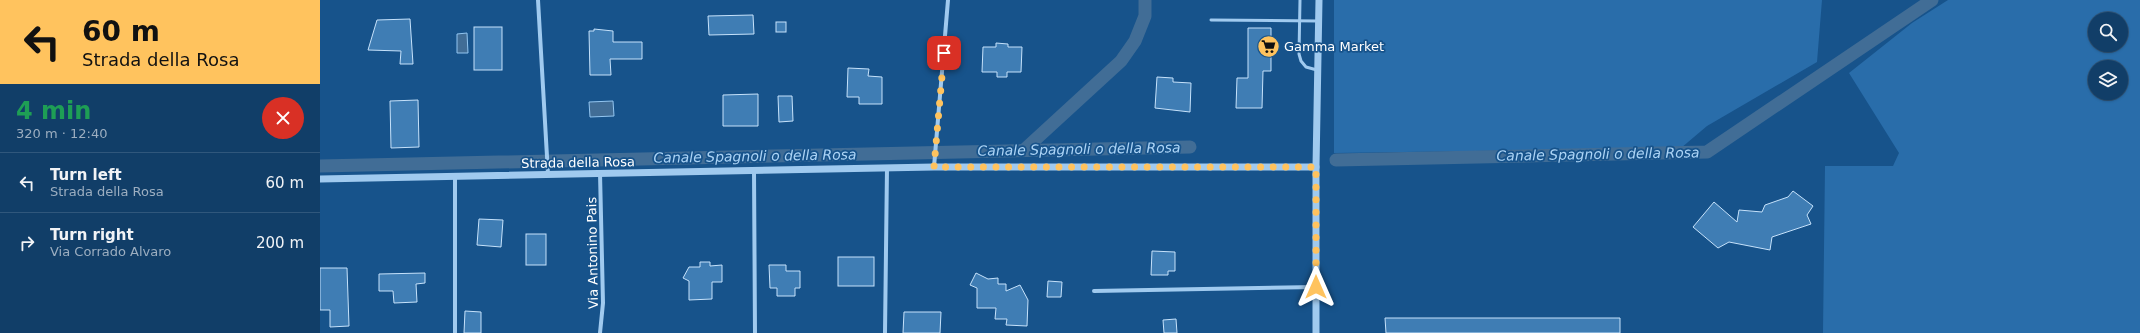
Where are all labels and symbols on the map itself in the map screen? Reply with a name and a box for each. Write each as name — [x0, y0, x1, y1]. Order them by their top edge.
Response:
supermarket icon: Gamma Market — [1256, 33, 1282, 59]
pin — [927, 36, 961, 70]
place label: Gamma Market — [1284, 39, 1384, 54]
water label: Canale Spagnoli o della Rosa — [977, 139, 1181, 159]
water label: Canale Spagnoli o della Rosa — [1496, 144, 1700, 164]
water label: Canale Spagnoli o della Rosa — [653, 146, 857, 166]
street label: Strada della Rosa — [521, 154, 635, 171]
street label: Via Antonino Pais — [584, 197, 601, 309]
position arrow — [1295, 266, 1337, 308]

